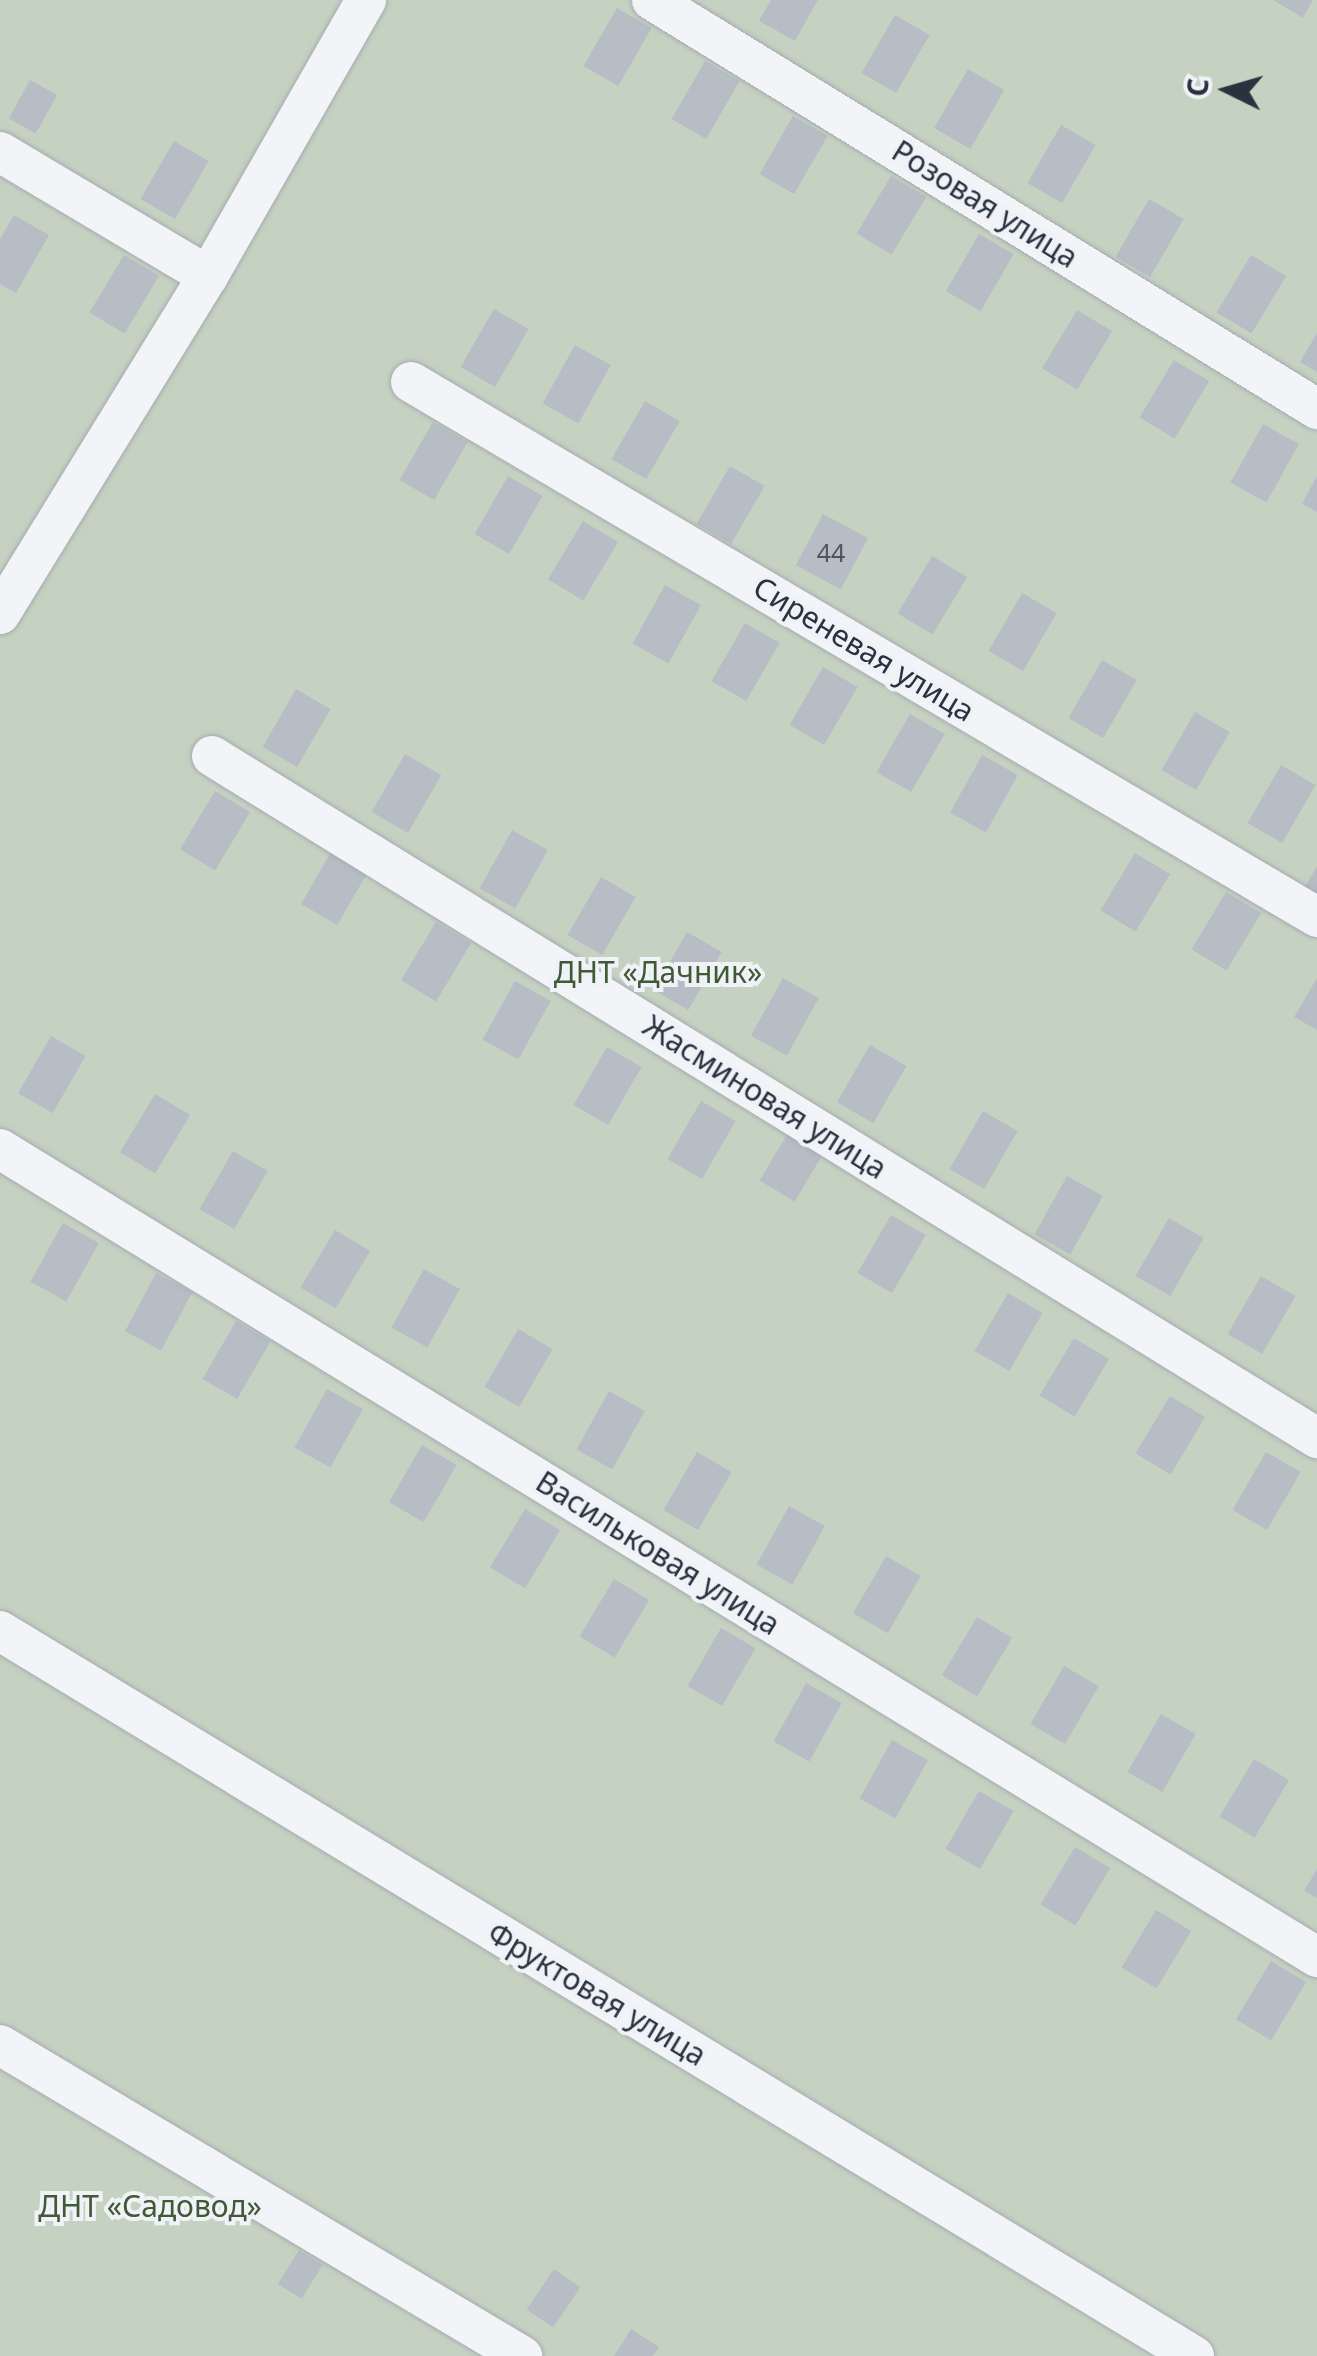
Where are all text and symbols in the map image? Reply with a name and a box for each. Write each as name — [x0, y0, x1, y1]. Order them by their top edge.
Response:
north arrow — [1177, 40, 1277, 140]
text: С — [1177, 77, 1217, 98]
street label: Розовая улица — [886, 133, 1084, 275]
house number: 44 — [817, 537, 845, 567]
street label: Сиреневая улица — [747, 569, 981, 729]
park label: ДНТ «Дачник» — [554, 954, 762, 990]
street label: Жасминовая улица — [637, 1008, 893, 1186]
street label: Васильковая улица — [530, 1463, 786, 1643]
street label: Фруктовая улица — [481, 1915, 713, 2073]
park label: ДНТ «Садовод» — [38, 2188, 262, 2224]

